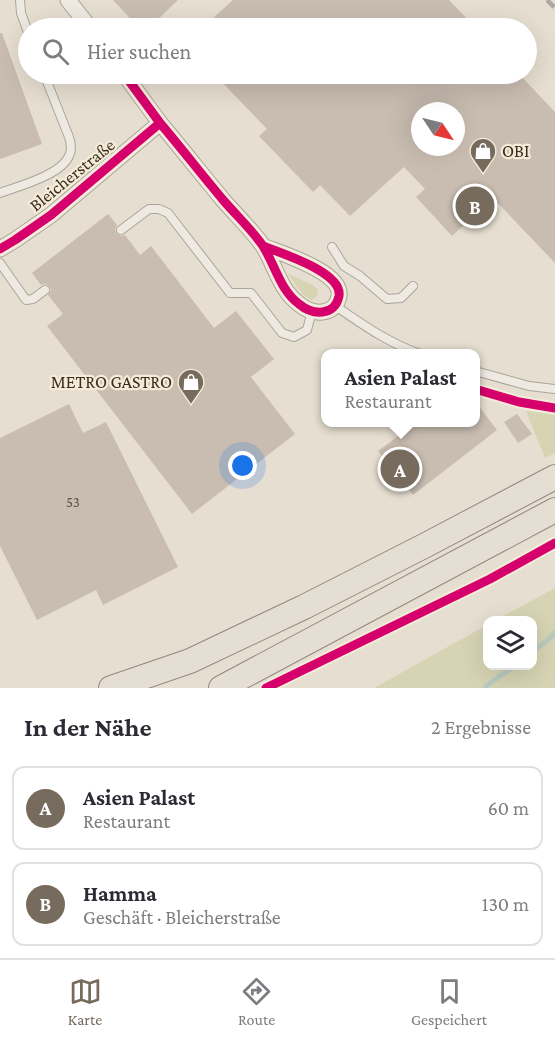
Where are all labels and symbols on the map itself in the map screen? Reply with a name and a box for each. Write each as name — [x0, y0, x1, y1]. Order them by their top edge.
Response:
north arrow — [411, 102, 465, 156]
street label: Bleicherstraße — [25, 135, 119, 215]
shop icon: OBI — [468, 136, 498, 174]
place label: OBI — [502, 141, 529, 161]
pin: B — [456, 184, 494, 228]
shop icon: METRO GASTRO — [176, 367, 206, 405]
place label: METRO GASTRO — [51, 372, 172, 392]
pin: A — [380, 446, 420, 492]
your location — [228, 451, 257, 480]
house number: 53 — [66, 494, 80, 510]

